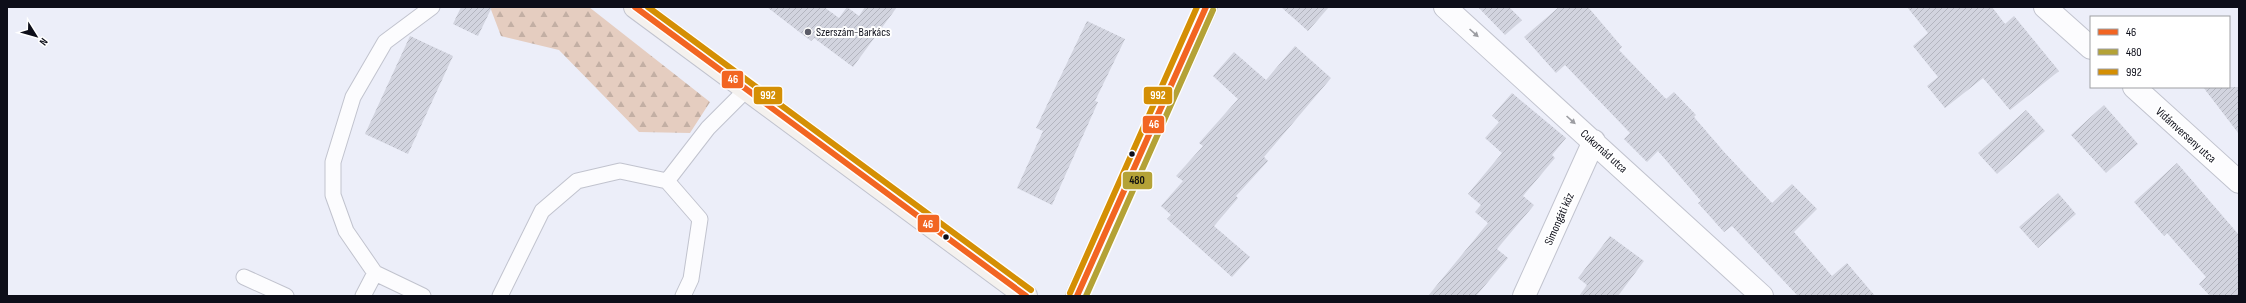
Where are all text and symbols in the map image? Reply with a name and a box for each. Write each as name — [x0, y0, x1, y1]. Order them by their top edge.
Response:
north arrow — [16, 16, 56, 56]
legend — [2090, 16, 2230, 88]
place label: Szerszám-Barkács — [816, 25, 890, 40]
text: 46 — [2126, 25, 2136, 40]
marker: Szerszám-Barkács — [803, 27, 813, 37]
one-way arrow — [1469, 28, 1479, 38]
text: N — [37, 35, 51, 48]
text: 480 — [2126, 45, 2142, 60]
text: 992 — [2126, 65, 2142, 80]
line badge: 46 — [721, 70, 744, 89]
text: 46 — [728, 73, 738, 86]
line badge: 992 — [753, 86, 783, 105]
line badge: 992 — [1143, 86, 1173, 105]
text: 992 — [760, 89, 776, 102]
text: 992 — [1150, 89, 1166, 102]
street label: Vidámverseny utca — [2152, 104, 2219, 167]
line badge: 46 — [1142, 115, 1165, 134]
one-way arrow — [1565, 116, 1576, 125]
text: 46 — [1149, 118, 1159, 131]
street label: Cukornád utca — [1577, 126, 1631, 177]
unlabelled marker — [1127, 149, 1137, 159]
line badge: 480 — [1122, 171, 1153, 190]
text: 480 — [1129, 174, 1145, 187]
street label: Simongáti köz — [1541, 190, 1578, 248]
line badge: 46 — [917, 214, 940, 233]
text: 46 — [923, 218, 933, 231]
unlabelled marker — [941, 232, 951, 242]

